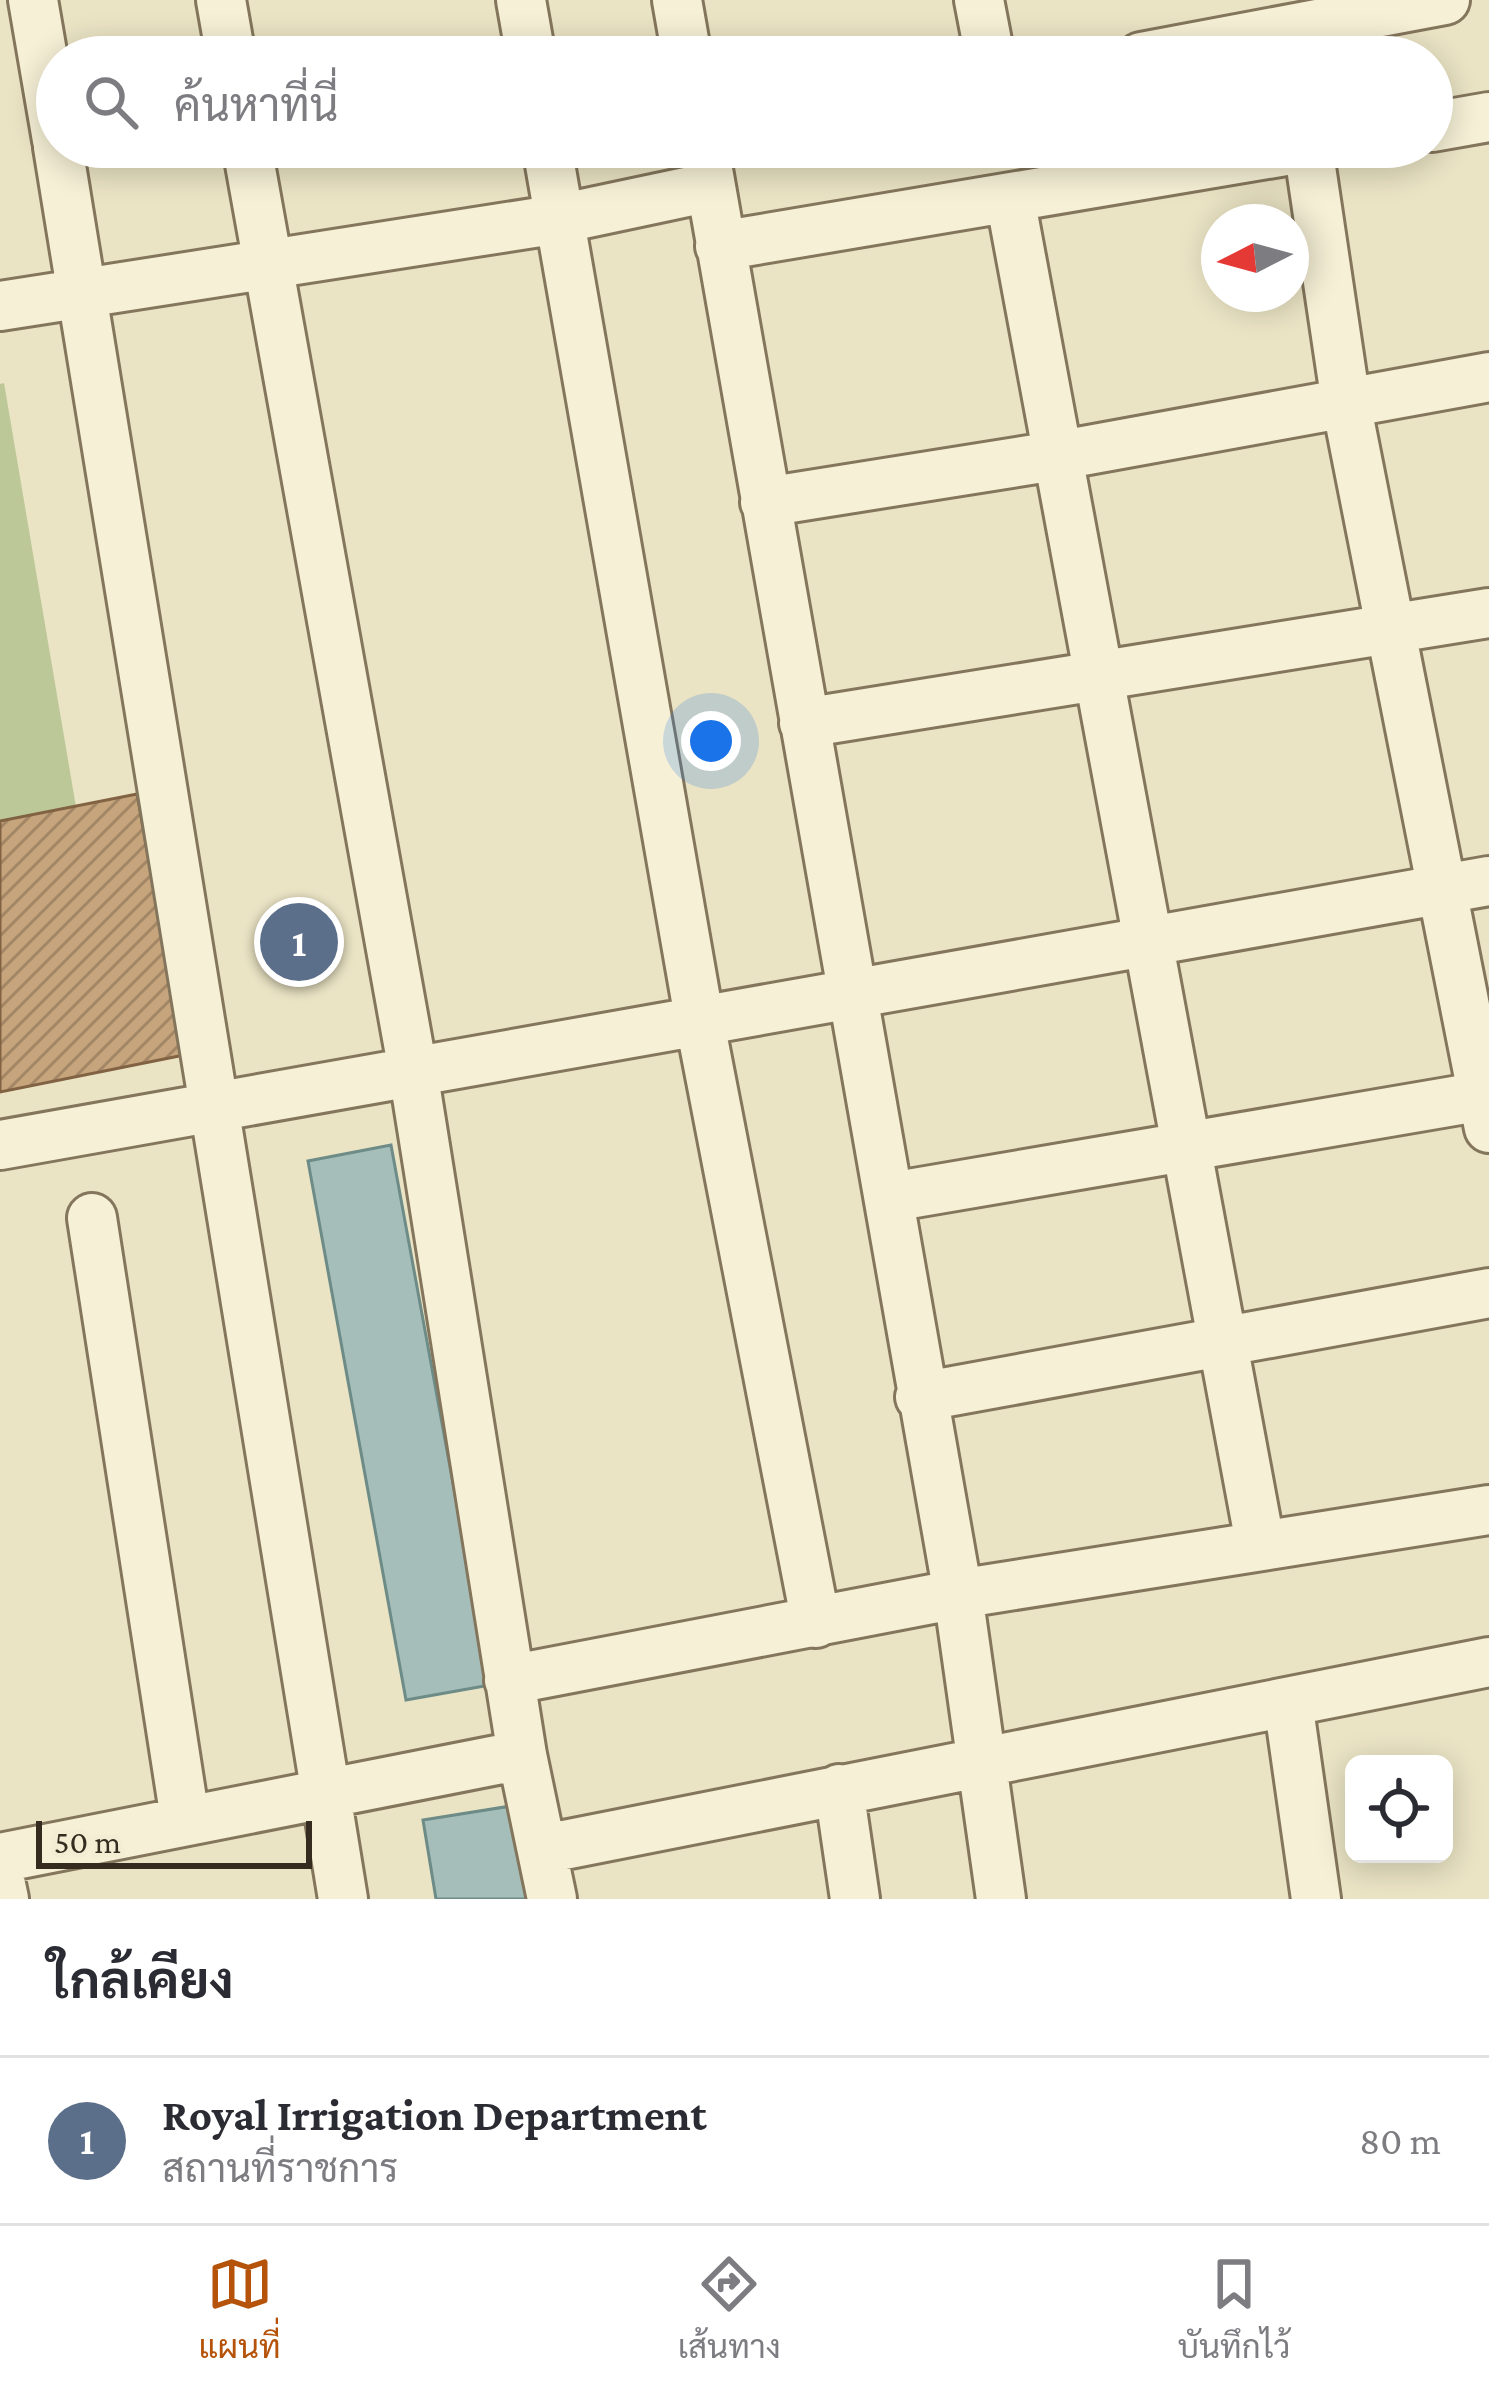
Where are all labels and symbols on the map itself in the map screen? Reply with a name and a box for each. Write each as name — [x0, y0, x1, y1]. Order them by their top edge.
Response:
north arrow — [1201, 204, 1309, 312]
your location — [681, 711, 741, 771]
pin: 1 — [260, 897, 338, 987]
scale bar — [36, 1815, 312, 1868]

